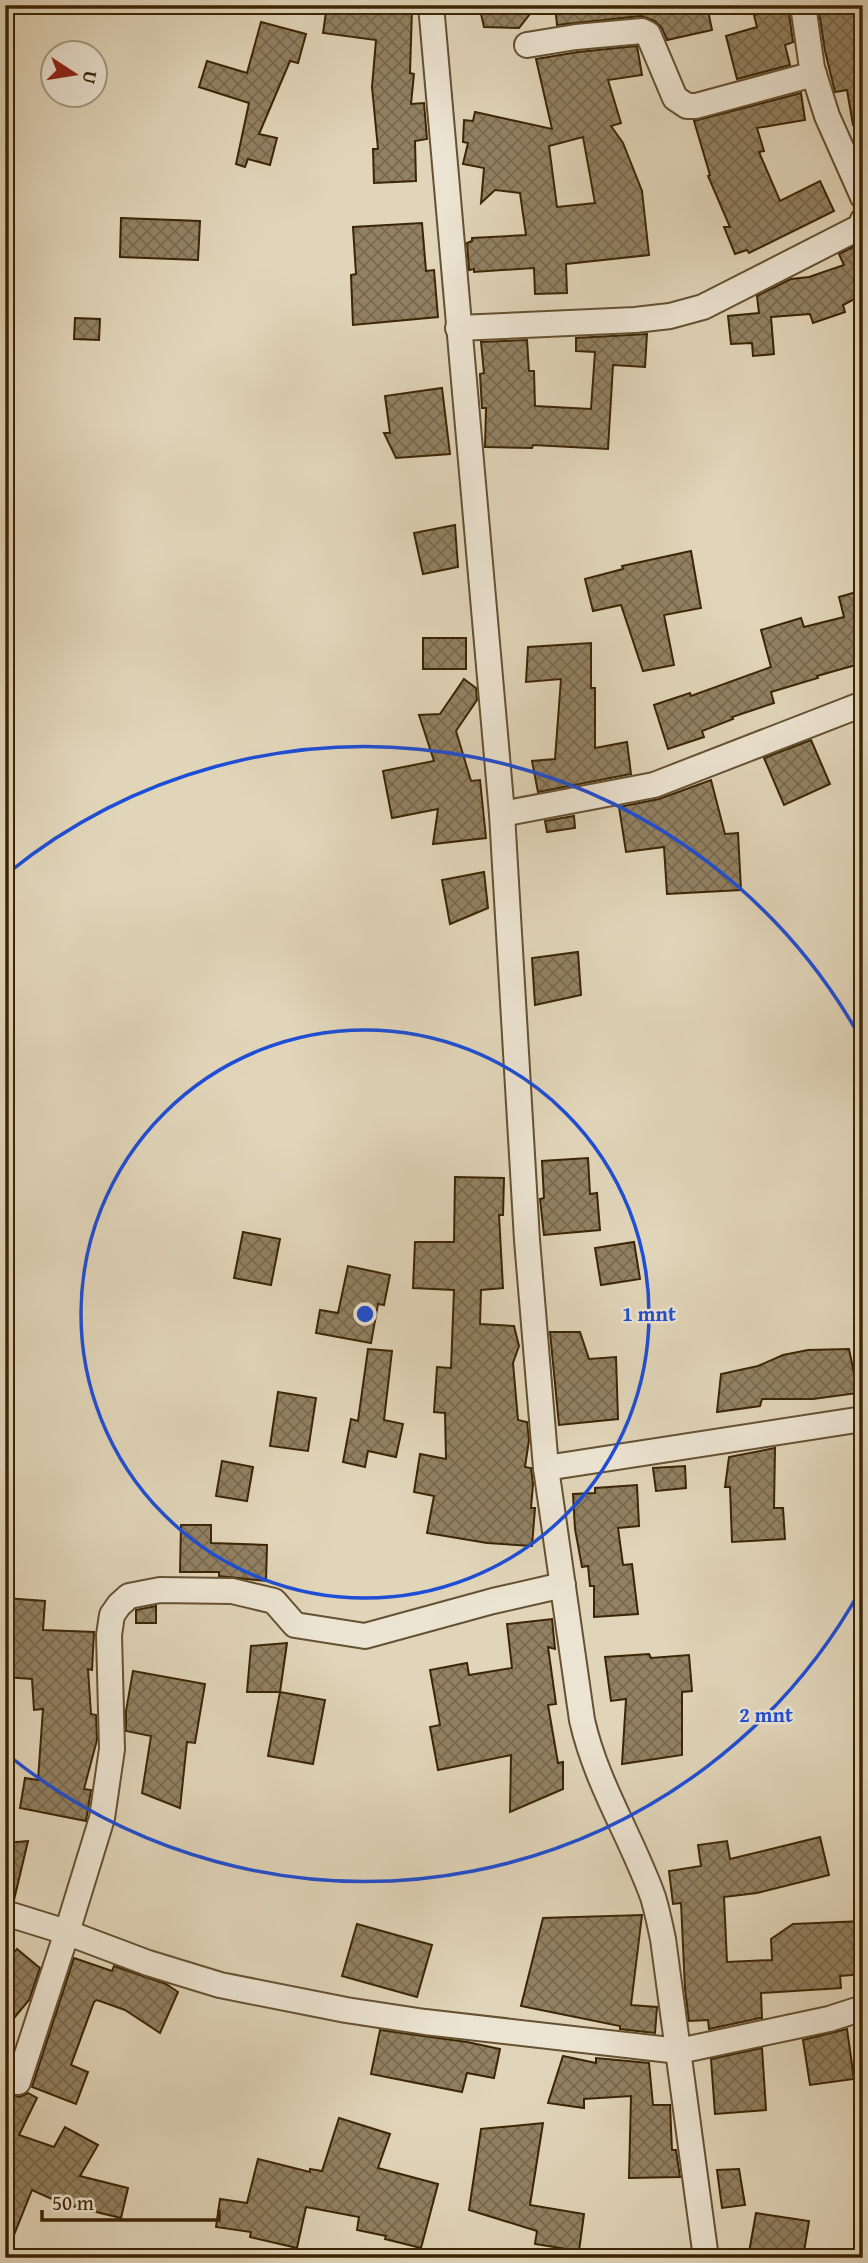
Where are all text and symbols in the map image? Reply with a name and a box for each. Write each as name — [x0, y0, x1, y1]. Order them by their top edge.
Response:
north arrow — [38, 38, 108, 108]
text: U — [76, 68, 106, 87]
text: 1 mnt — [622, 1298, 676, 1329]
centre of rings — [353, 1302, 377, 1326]
text: 2 mnt — [739, 1699, 793, 1730]
scale bar — [42, 2179, 219, 2223]
text: 50 m — [52, 2187, 94, 2218]

